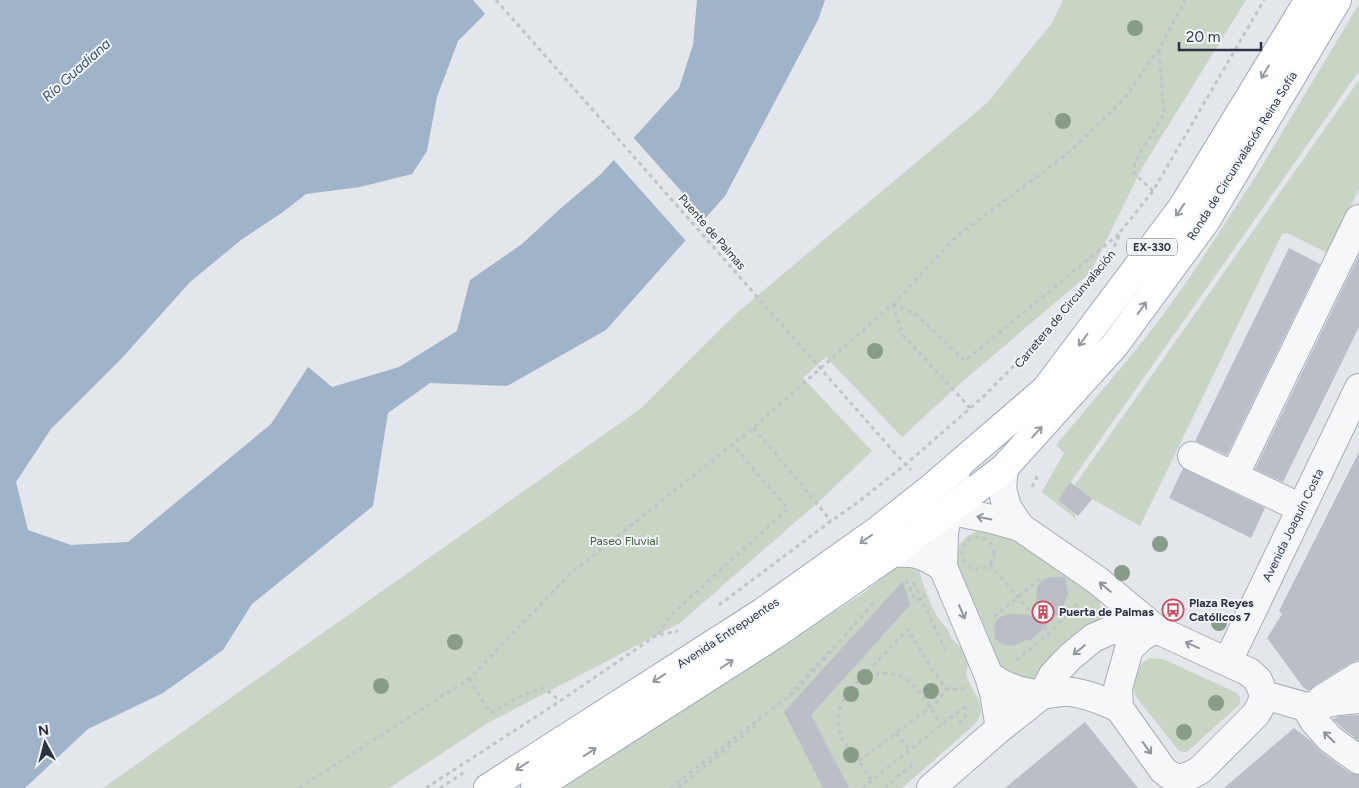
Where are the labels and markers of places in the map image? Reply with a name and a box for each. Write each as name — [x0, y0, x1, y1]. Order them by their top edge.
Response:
place label: Plaza Reyes Católicos 7 — [1189, 596, 1254, 624]
bus stop icon: Plaza Reyes Católicos 7 — [1161, 598, 1185, 622]
building icon: Puerta de Palmas — [1031, 600, 1055, 624]
place label: Puerta de Palmas — [1059, 605, 1154, 619]

